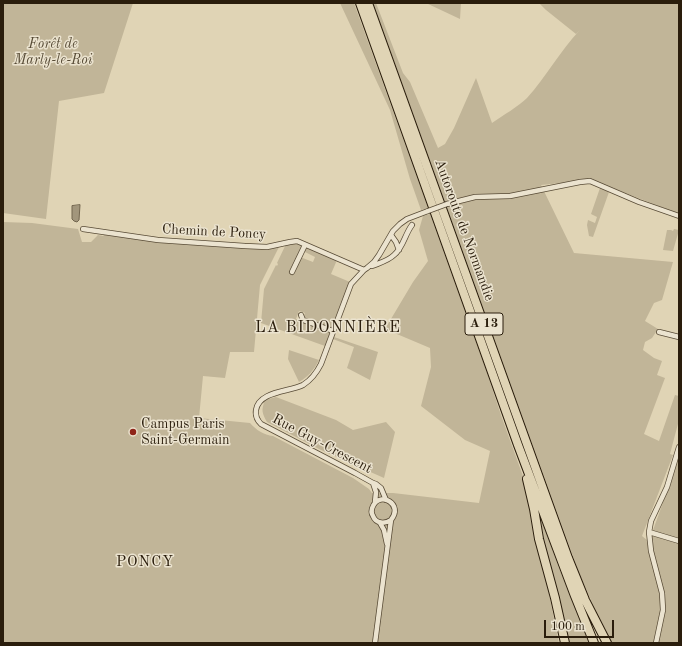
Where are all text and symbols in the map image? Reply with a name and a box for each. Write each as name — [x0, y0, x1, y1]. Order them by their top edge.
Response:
park label: Forêt de Marly-le-Roi — [14, 36, 92, 68]
street label: Autoroute de Normandie — [431, 157, 497, 303]
street label: Chemin de Poncy — [161, 221, 267, 243]
road number: A 13 — [465, 313, 503, 335]
district label: LA BIDONNIÈRE — [255, 318, 401, 338]
street label: Rue Guy-Crescent — [269, 411, 375, 477]
place label: Campus Paris Saint-Germain — [141, 416, 230, 448]
marker: Campus Paris Saint-Germain — [128, 427, 138, 437]
district label: PONCY — [116, 553, 174, 571]
scale bar — [546, 612, 616, 638]
text: 100 m — [551, 621, 585, 633]

